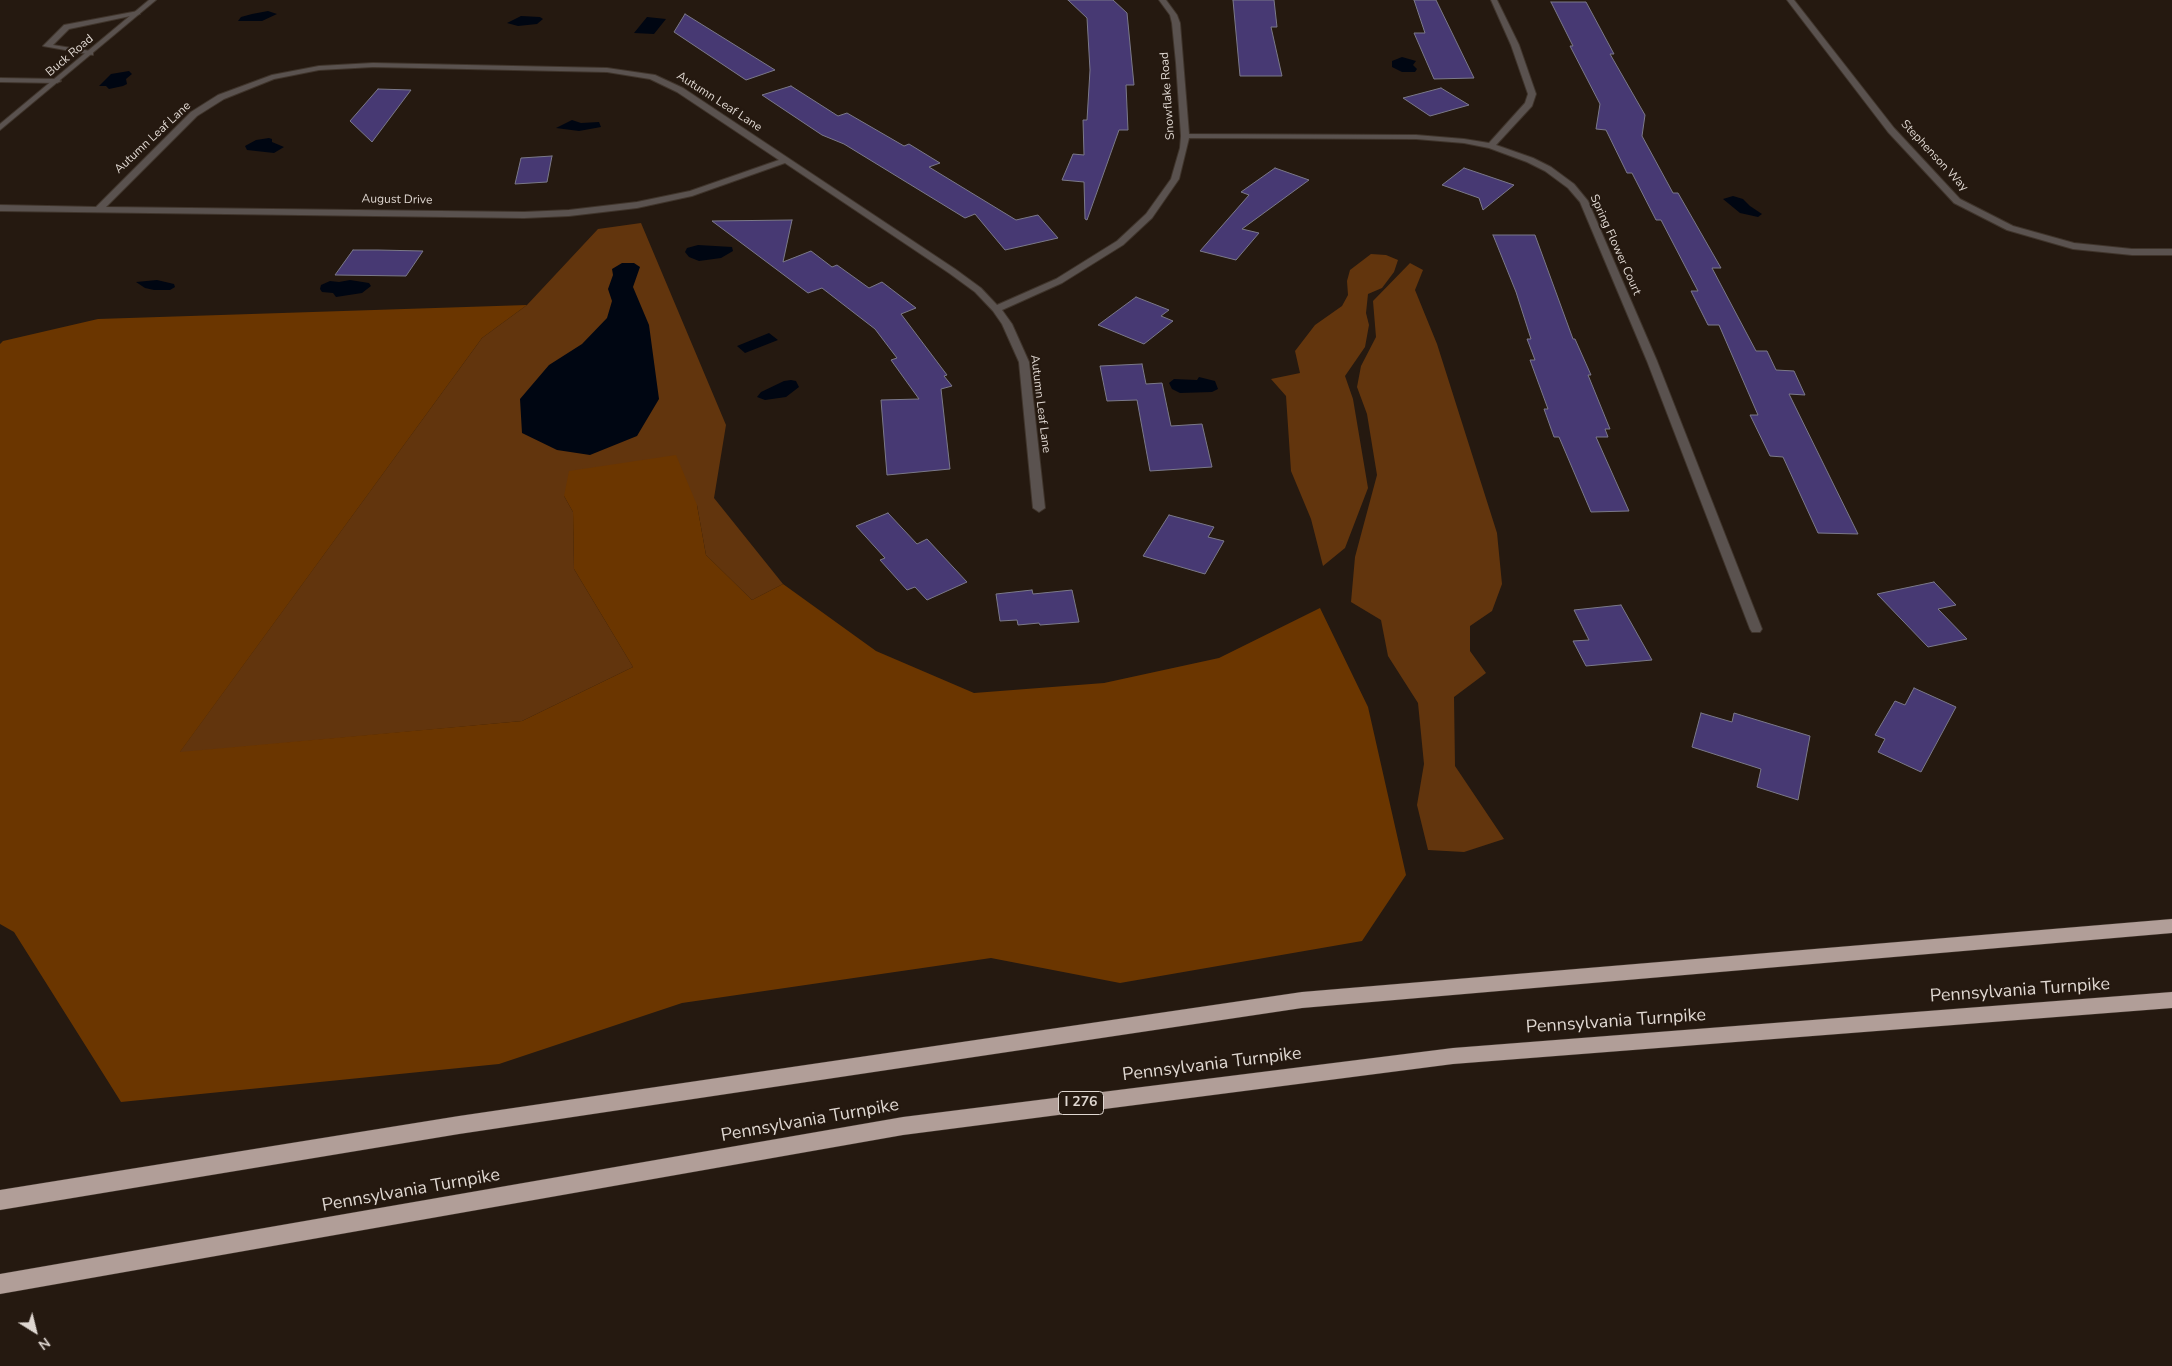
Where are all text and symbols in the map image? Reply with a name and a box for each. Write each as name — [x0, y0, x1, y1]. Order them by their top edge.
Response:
street label: Buck Road — [43, 32, 97, 80]
street label: Snowflake Road — [1158, 52, 1178, 140]
street label: Autumn Leaf Lane — [674, 69, 764, 135]
street label: Autumn Leaf Lane — [112, 99, 194, 177]
street label: Stephenson Way — [1897, 117, 1971, 195]
street label: August Drive — [362, 192, 432, 208]
street label: Spring Flower Court — [1586, 192, 1644, 298]
street label: Autumn Leaf Lane — [1027, 354, 1053, 454]
street label: Pennsylvania Turnpike — [1929, 974, 2111, 1008]
street label: Pennsylvania Turnpike — [1525, 1005, 1707, 1039]
street label: Pennsylvania Turnpike — [1121, 1043, 1303, 1087]
road number: I 276 — [1058, 1092, 1104, 1114]
street label: Pennsylvania Turnpike — [719, 1095, 901, 1147]
street label: Pennsylvania Turnpike — [320, 1165, 502, 1217]
north arrow — [10, 1306, 60, 1356]
text: N — [34, 1333, 54, 1354]

